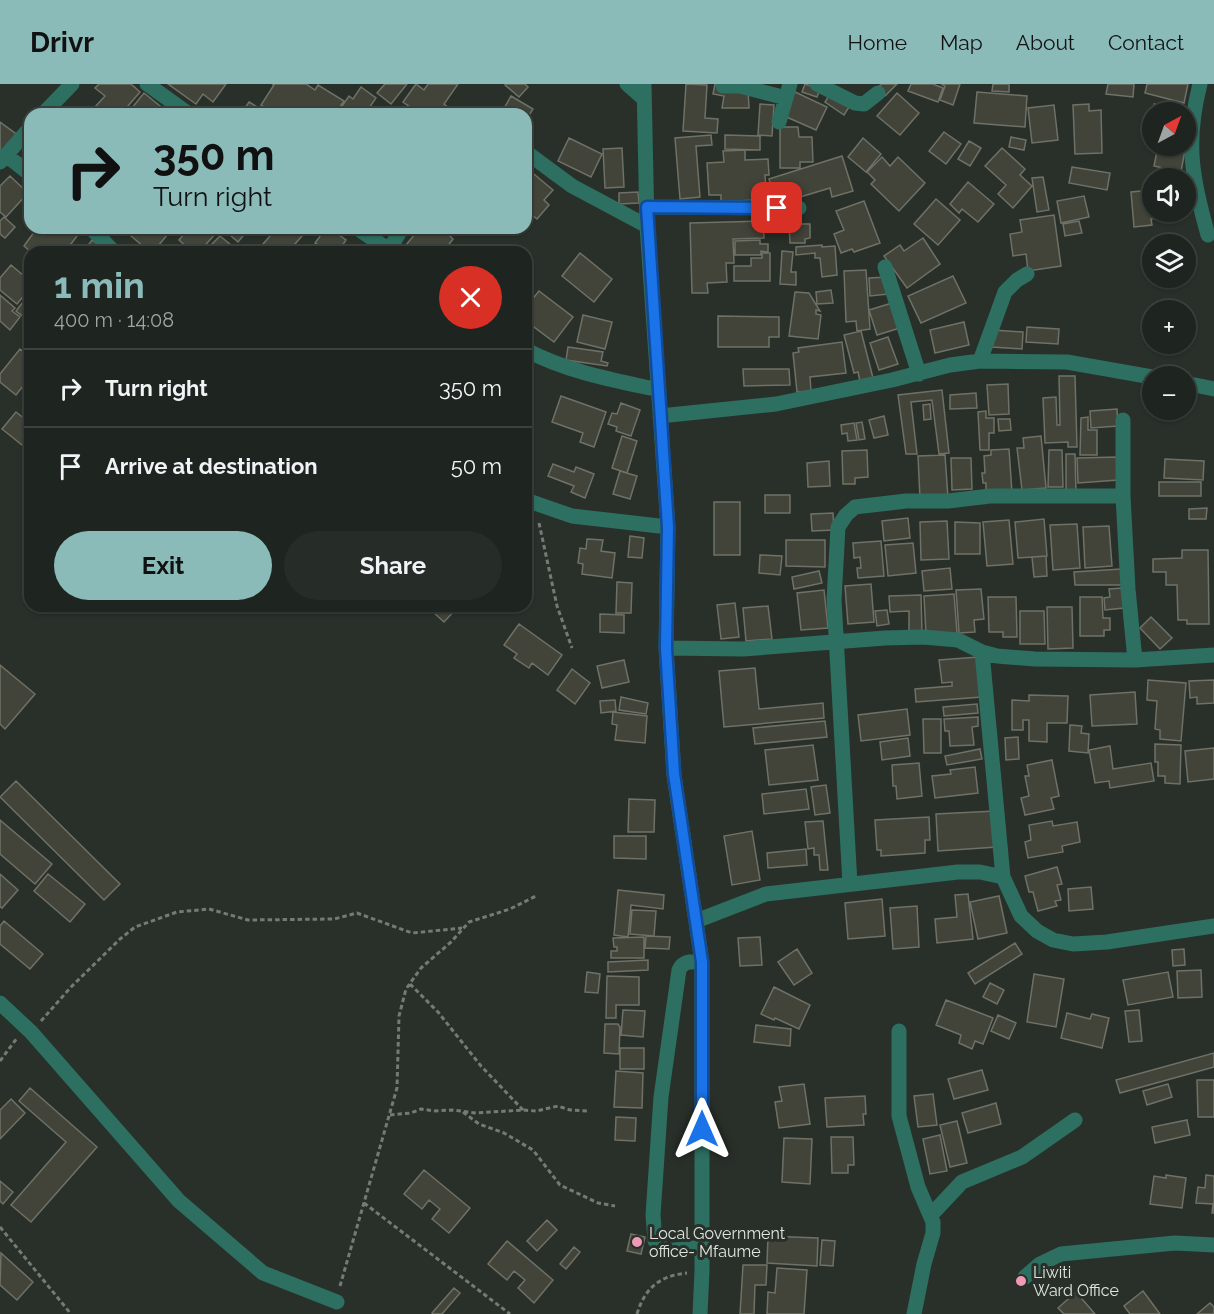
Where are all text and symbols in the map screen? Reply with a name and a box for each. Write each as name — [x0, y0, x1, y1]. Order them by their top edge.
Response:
text: Drivr — [30, 26, 94, 59]
text: Home — [848, 30, 907, 55]
text: Map — [940, 30, 983, 55]
text: About — [1016, 30, 1075, 55]
text: Contact — [1108, 30, 1184, 55]
north arrow — [1142, 102, 1196, 156]
map controls — [1142, 102, 1196, 420]
text: 350 m — [153, 131, 275, 180]
icon: right — [54, 132, 132, 210]
button: sound — [1142, 168, 1196, 222]
text: Turn right — [153, 181, 272, 212]
pin — [751, 182, 802, 233]
icon: arrive — [760, 191, 793, 224]
button: layers — [1142, 234, 1196, 288]
text: 1 min — [54, 264, 145, 306]
button: close — [439, 266, 502, 329]
button: + — [1142, 300, 1196, 354]
text: 400 m · 14:08 — [54, 308, 174, 332]
button: − — [1142, 366, 1196, 420]
icon: right — [54, 372, 87, 405]
text: Turn right — [105, 375, 208, 401]
text: 350 m — [439, 375, 502, 401]
icon: arrive — [54, 450, 87, 483]
text: Arrive at destination — [105, 453, 318, 479]
text: 50 m — [451, 453, 502, 479]
button: Exit — [54, 531, 272, 600]
button: Share — [284, 531, 502, 600]
position arrow — [670, 1097, 734, 1161]
place label: Local Government office- Mfaume — [649, 1224, 786, 1261]
marker: Local Government office- Mfaume — [630, 1235, 644, 1249]
place label: Liwiti Ward Office — [1033, 1263, 1119, 1300]
marker: Liwiti Ward Office — [1014, 1274, 1028, 1288]

